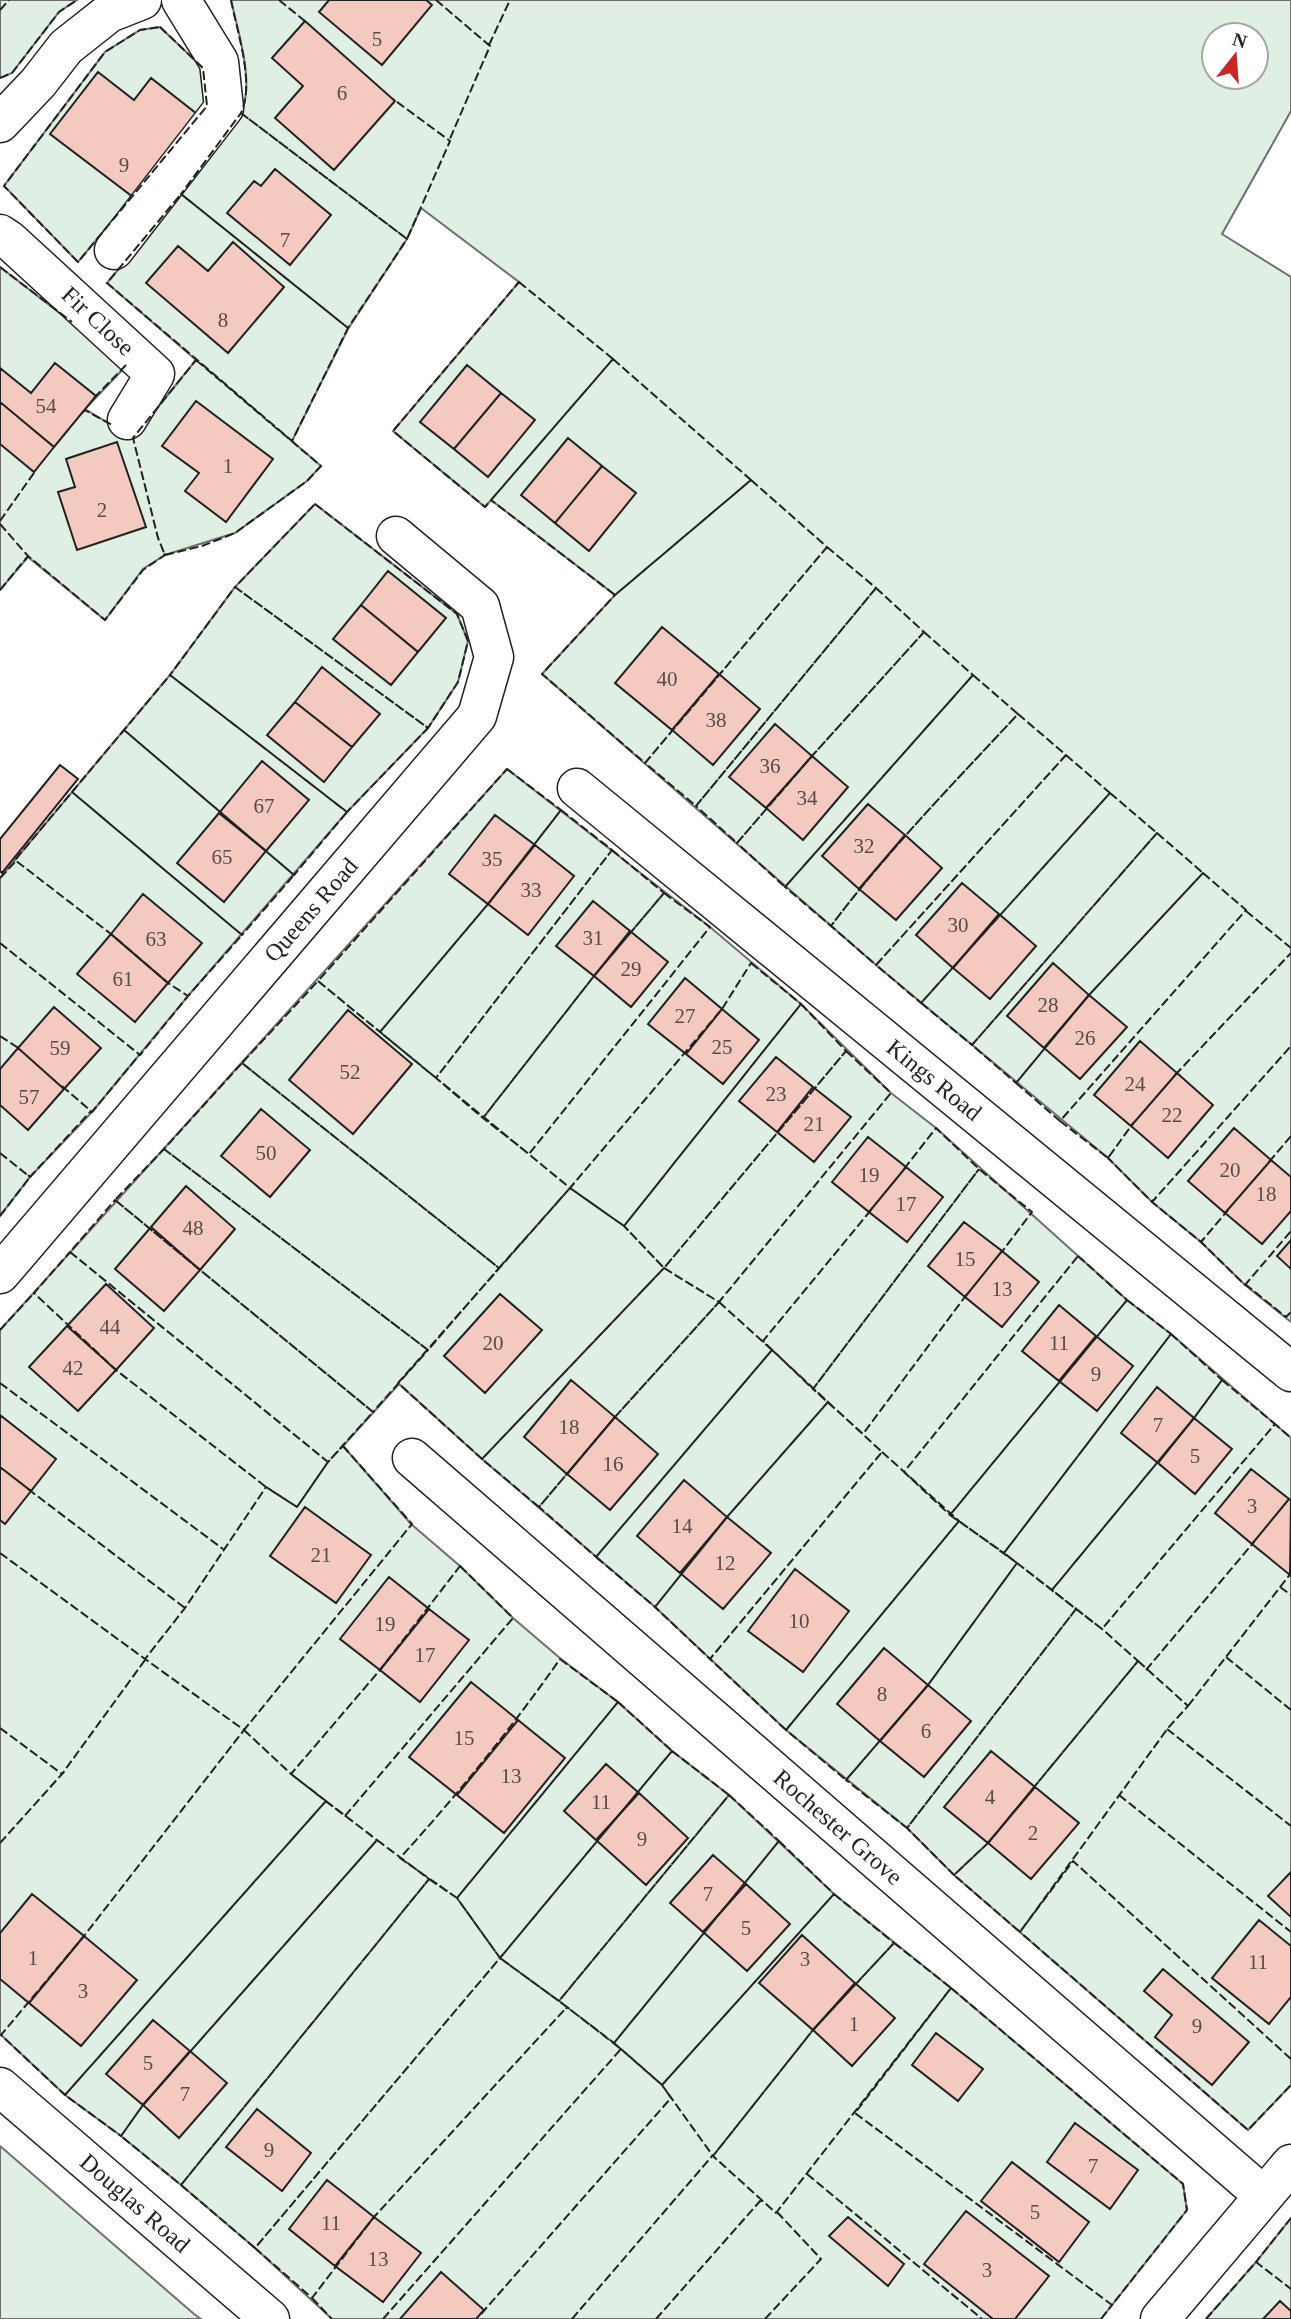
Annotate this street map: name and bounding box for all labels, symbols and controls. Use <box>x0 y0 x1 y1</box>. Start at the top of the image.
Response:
north arrow <box>1200 21 1270 91</box>
house number: 5 <box>372 27 382 51</box>
text: N <box>1230 28 1250 52</box>
house number: 6 <box>337 81 347 105</box>
house number: 9 <box>119 153 129 177</box>
house number: 7 <box>280 228 290 252</box>
street label: Fir Close <box>57 281 139 361</box>
house number: 8 <box>218 308 228 332</box>
house number: 54 <box>36 394 57 418</box>
house number: 1 <box>223 454 233 478</box>
house number: 2 <box>97 498 107 522</box>
house number: 40 <box>657 667 678 691</box>
house number: 38 <box>706 708 727 732</box>
house number: 36 <box>760 754 781 778</box>
house number: 34 <box>797 786 818 810</box>
house number: 67 <box>254 794 275 818</box>
house number: 32 <box>854 834 875 858</box>
house number: 65 <box>212 845 233 869</box>
house number: 35 <box>482 847 503 871</box>
street label: Queens Road <box>259 853 363 967</box>
house number: 33 <box>521 878 542 902</box>
house number: 30 <box>948 913 969 937</box>
house number: 31 <box>583 926 604 950</box>
house number: 63 <box>146 927 167 951</box>
house number: 29 <box>621 957 642 981</box>
house number: 61 <box>113 967 134 991</box>
house number: 28 <box>1038 993 1059 1017</box>
house number: 27 <box>675 1004 696 1028</box>
house number: 26 <box>1075 1026 1096 1050</box>
street label: Kings Road <box>882 1034 986 1126</box>
house number: 25 <box>712 1035 733 1059</box>
house number: 59 <box>50 1036 71 1060</box>
house number: 52 <box>340 1060 361 1084</box>
house number: 24 <box>1125 1072 1146 1096</box>
house number: 23 <box>766 1082 787 1106</box>
house number: 57 <box>19 1085 40 1109</box>
house number: 22 <box>1162 1103 1183 1127</box>
house number: 21 <box>804 1112 825 1136</box>
house number: 50 <box>256 1141 277 1165</box>
house number: 20 <box>1220 1158 1241 1182</box>
house number: 19 <box>859 1163 880 1187</box>
house number: 18 <box>1256 1182 1277 1206</box>
house number: 17 <box>896 1192 917 1216</box>
house number: 48 <box>183 1216 204 1240</box>
house number: 15 <box>955 1247 976 1271</box>
house number: 13 <box>992 1277 1013 1301</box>
house number: 44 <box>100 1315 121 1339</box>
house number: 20 <box>483 1331 504 1355</box>
house number: 11 <box>1049 1331 1069 1355</box>
house number: 42 <box>63 1356 84 1380</box>
house number: 9 <box>1091 1362 1101 1386</box>
house number: 7 <box>1153 1413 1163 1437</box>
house number: 18 <box>559 1415 580 1439</box>
house number: 5 <box>1190 1444 1200 1468</box>
house number: 16 <box>603 1452 624 1476</box>
house number: 3 <box>1247 1494 1257 1518</box>
house number: 14 <box>672 1514 693 1538</box>
house number: 21 <box>311 1543 332 1567</box>
house number: 12 <box>715 1551 736 1575</box>
house number: 10 <box>789 1609 810 1633</box>
house number: 19 <box>375 1612 396 1636</box>
house number: 17 <box>415 1643 436 1667</box>
house number: 8 <box>877 1682 887 1706</box>
house number: 6 <box>921 1719 931 1743</box>
house number: 15 <box>454 1726 475 1750</box>
house number: 13 <box>501 1764 522 1788</box>
street label: Rochester Grove <box>768 1764 908 1890</box>
house number: 4 <box>985 1785 996 1809</box>
house number: 11 <box>591 1790 611 1814</box>
house number: 2 <box>1028 1821 1038 1845</box>
house number: 9 <box>637 1827 647 1851</box>
house number: 7 <box>703 1882 713 1906</box>
house number: 5 <box>741 1916 751 1940</box>
house number: 1 <box>28 1946 38 1970</box>
house number: 3 <box>800 1947 810 1971</box>
house number: 11 <box>1248 1950 1268 1974</box>
house number: 3 <box>78 1979 88 2003</box>
house number: 1 <box>849 2012 859 2036</box>
house number: 9 <box>1192 2014 1202 2038</box>
house number: 5 <box>143 2051 153 2075</box>
house number: 7 <box>180 2082 190 2106</box>
house number: 9 <box>264 2138 274 2162</box>
street label: Douglas Road <box>75 2148 195 2258</box>
house number: 7 <box>1088 2154 1098 2178</box>
house number: 5 <box>1030 2200 1040 2224</box>
house number: 11 <box>321 2211 341 2235</box>
house number: 13 <box>368 2247 389 2271</box>
house number: 3 <box>982 2258 992 2282</box>

